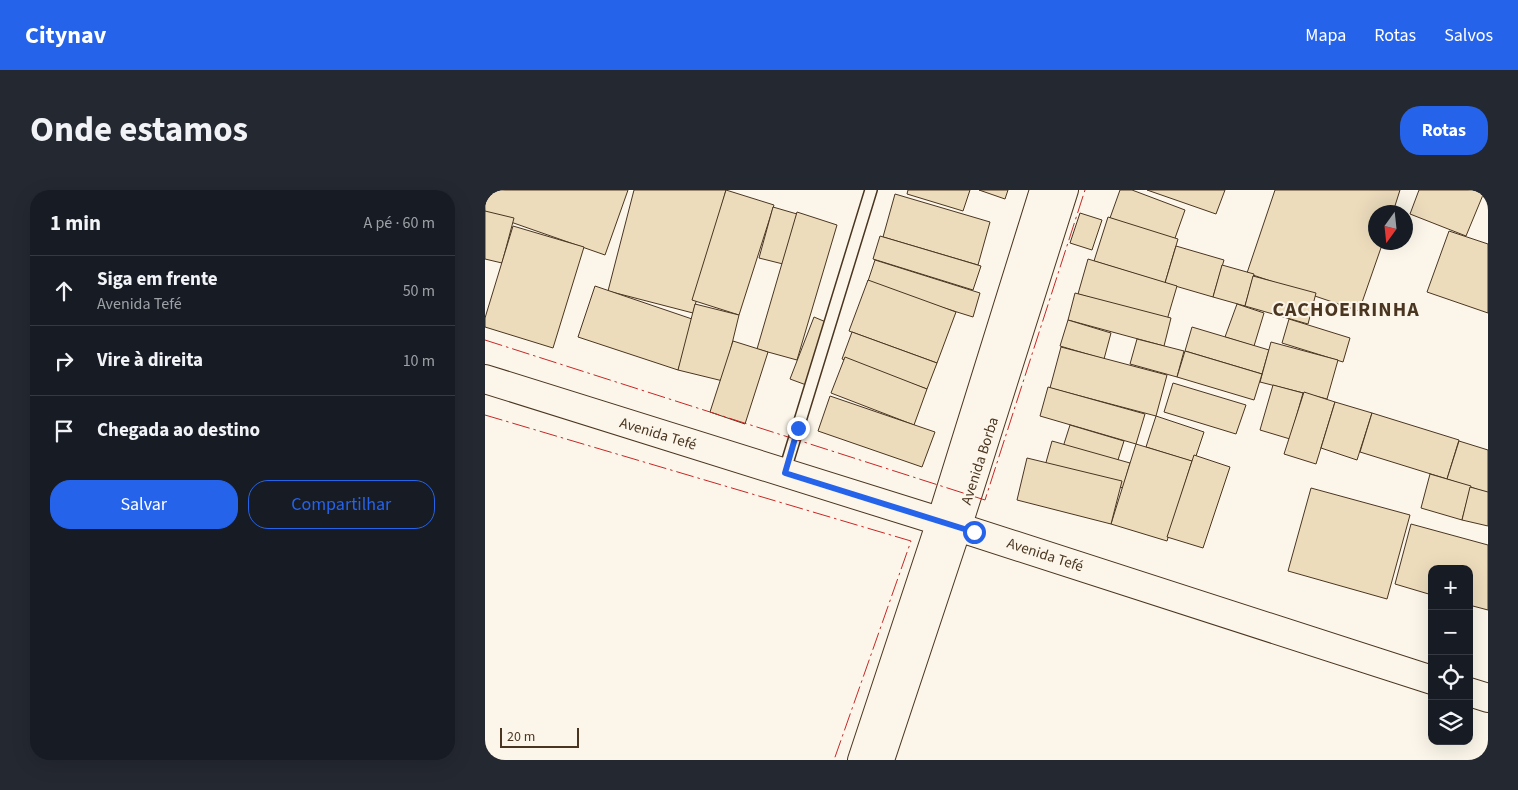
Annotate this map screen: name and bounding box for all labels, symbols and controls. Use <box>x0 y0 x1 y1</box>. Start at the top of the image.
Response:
text: Citynav <box>25 18 106 53</box>
text: Mapa <box>1305 23 1346 48</box>
text: Rotas <box>1374 23 1416 48</box>
text: Salvos <box>1444 23 1493 48</box>
text: Onde estamos <box>30 105 248 155</box>
button: Rotas <box>1400 106 1488 155</box>
north arrow <box>1368 205 1413 250</box>
text: 1 min <box>50 208 101 238</box>
text: A pé · 60 m <box>364 212 435 234</box>
text: Siga em frente <box>97 266 218 293</box>
icon: ahead <box>50 277 78 305</box>
text: 50 m <box>403 280 435 302</box>
text: Avenida Tefé <box>97 293 182 315</box>
district label: CACHOEIRINHA <box>1272 296 1420 324</box>
icon: right <box>50 347 78 375</box>
text: Vire à direita <box>97 347 203 374</box>
text: 10 m <box>403 350 435 372</box>
street label: Avenida Tefé <box>617 412 699 456</box>
street label: Avenida Borba <box>956 414 1004 508</box>
icon: arrive <box>50 417 78 445</box>
text: Chegada ao destino <box>97 417 260 444</box>
route end <box>787 417 810 440</box>
button: Salvar <box>50 480 238 529</box>
button: Compartilhar <box>248 480 435 529</box>
route start <box>963 521 986 544</box>
street label: Avenida Tefé <box>1004 533 1086 577</box>
map controls <box>1428 565 1473 745</box>
button: + <box>1428 565 1473 610</box>
button: − <box>1428 610 1473 655</box>
button: locate <box>1428 655 1473 700</box>
button: layers <box>1428 700 1473 745</box>
scale bar <box>500 725 579 748</box>
text: 20 m <box>507 727 535 747</box>

